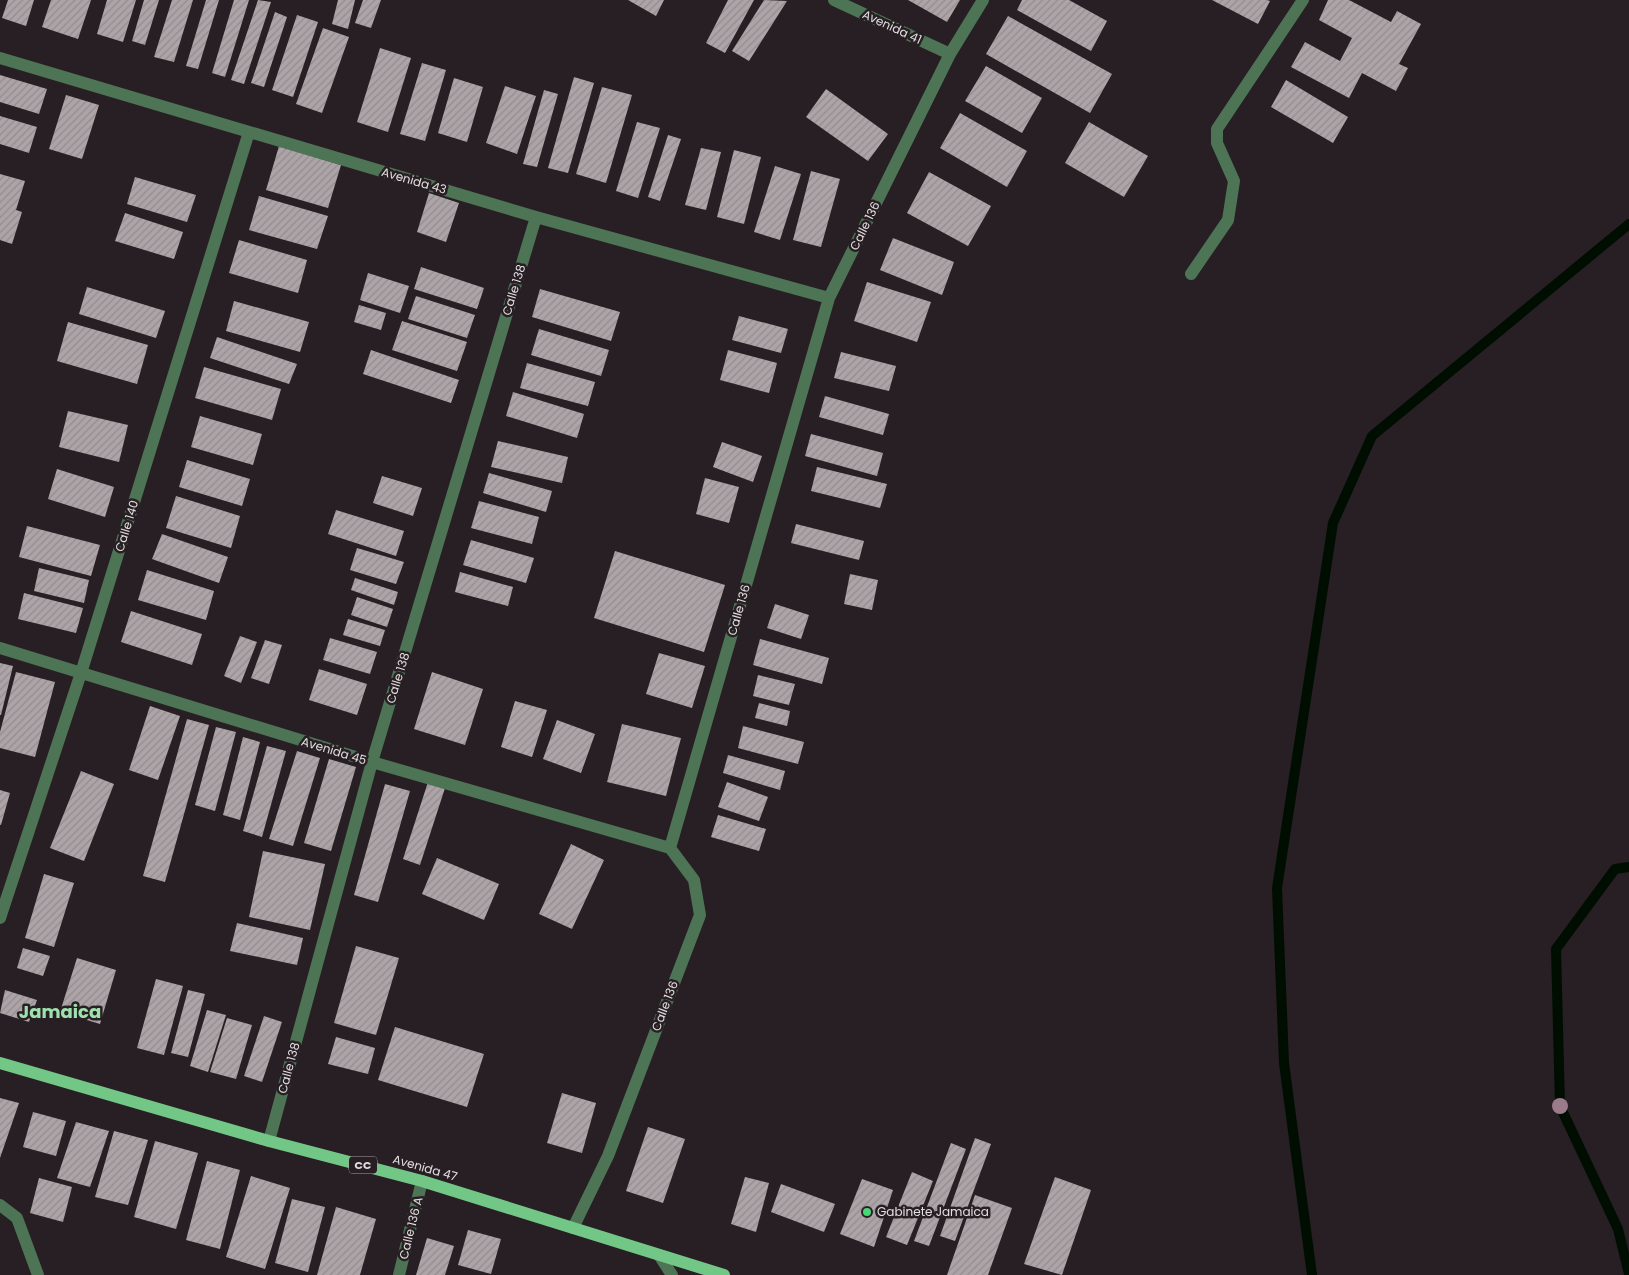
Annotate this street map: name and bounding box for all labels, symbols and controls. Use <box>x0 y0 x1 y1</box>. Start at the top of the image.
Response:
street label: Avenida 41 <box>860 5 925 48</box>
street label: Avenida 43 <box>380 163 449 198</box>
street label: Calle 136 <box>845 198 884 253</box>
street label: Calle 138 <box>498 262 529 317</box>
street label: Calle 140 <box>111 498 142 554</box>
street label: Calle 136 <box>723 582 754 637</box>
street label: Calle 138 <box>382 650 413 705</box>
street label: Avenida 45 <box>299 733 369 769</box>
street label: Calle 136 <box>647 978 682 1033</box>
district label: Jamaica <box>19 999 101 1024</box>
street label: Calle 138 <box>274 1040 304 1095</box>
street label: Avenida 47 <box>391 1150 460 1185</box>
road number: CC <box>349 1156 377 1174</box>
street label: Calle 136 A <box>395 1195 426 1261</box>
place label: Gabinete Jamaica <box>877 1203 989 1220</box>
marker: Gabinete Jamaica <box>861 1206 873 1218</box>

